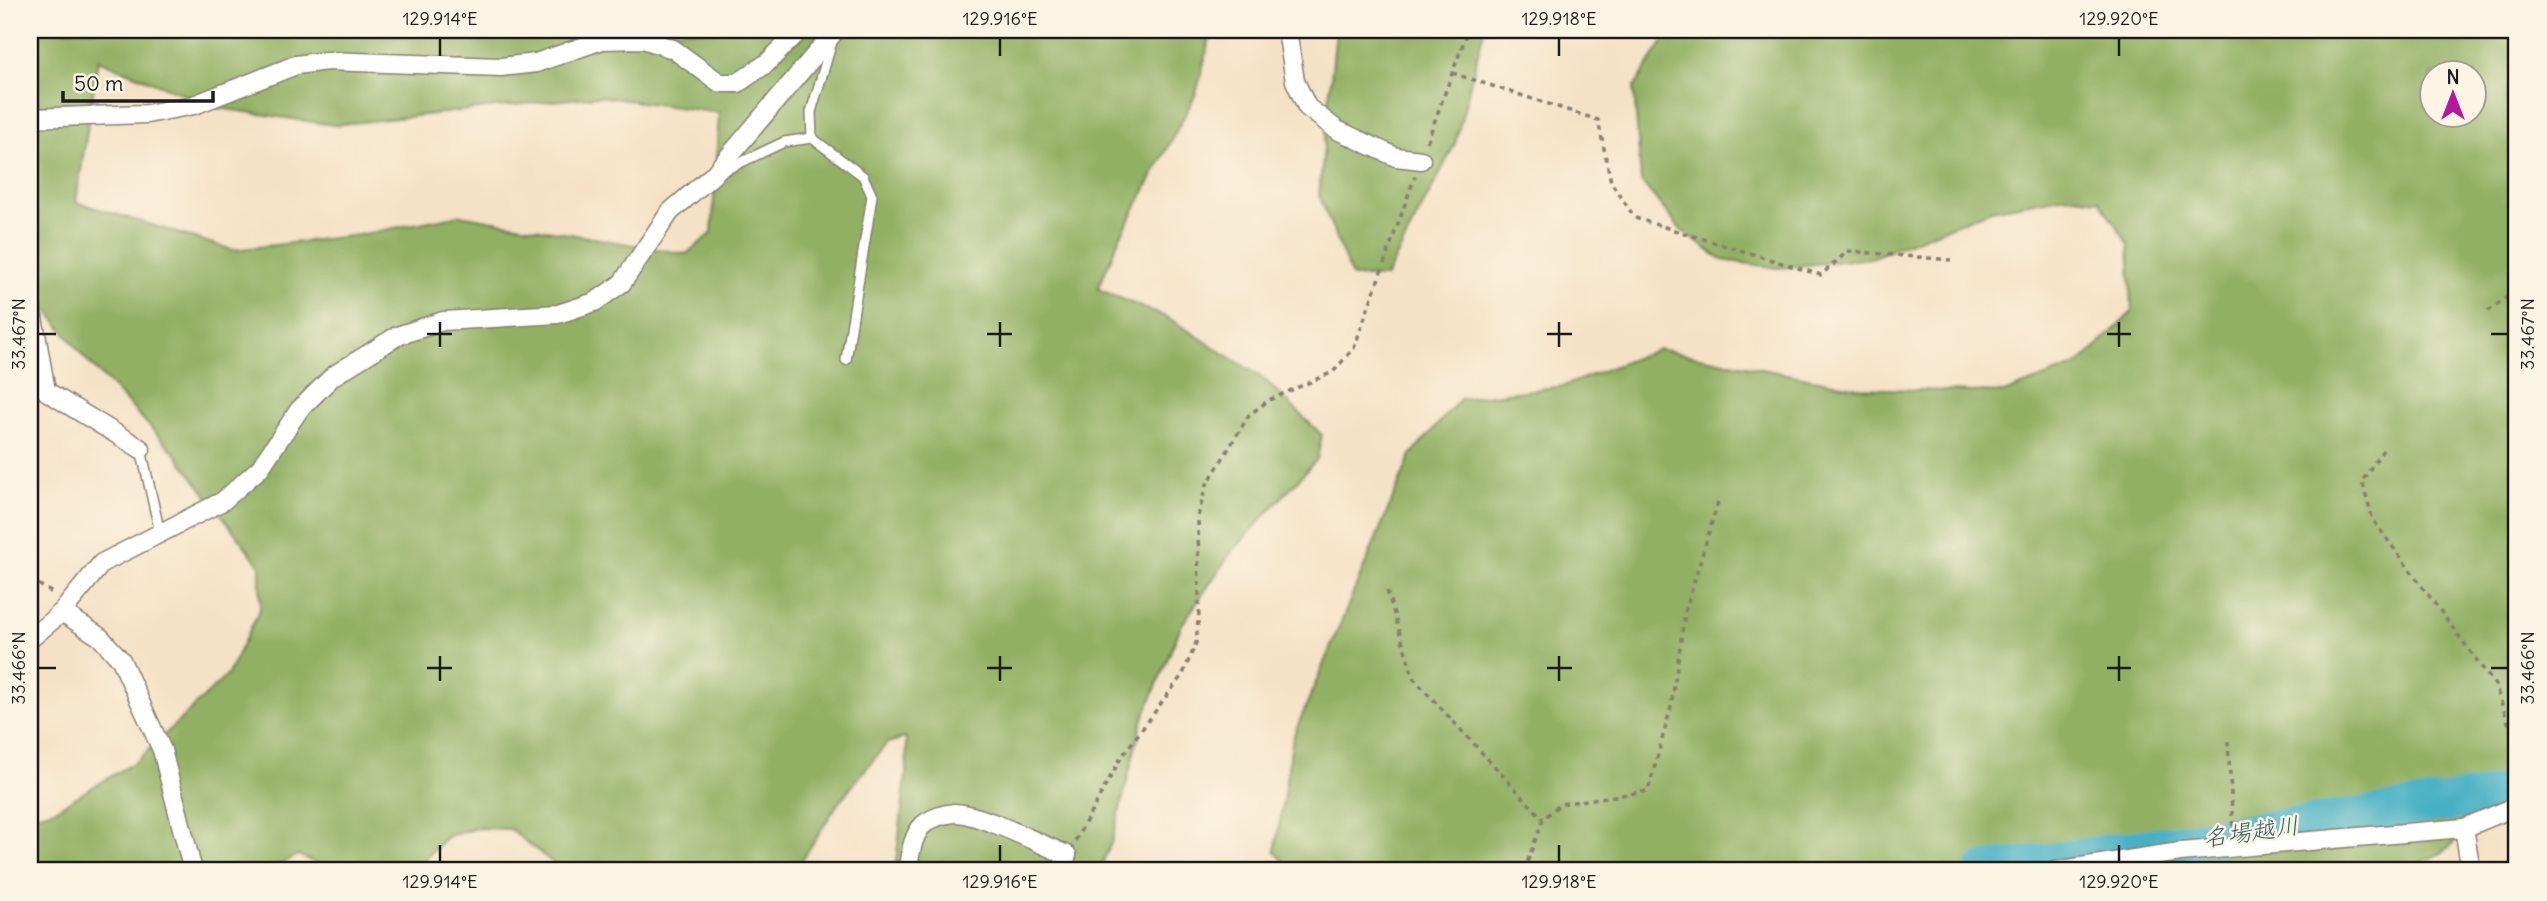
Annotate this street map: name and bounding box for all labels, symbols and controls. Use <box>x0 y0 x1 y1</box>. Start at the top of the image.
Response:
text: 129.914°E <box>402 7 478 30</box>
text: 129.916°E <box>962 7 1038 30</box>
text: 129.918°E <box>1521 7 1597 30</box>
text: 129.920°E <box>2079 7 2159 30</box>
scale bar <box>63 60 214 104</box>
north arrow <box>2418 60 2488 130</box>
text: N <box>2446 65 2460 89</box>
text: 50 m <box>74 70 123 97</box>
text: 33.467°N <box>7 298 30 370</box>
text: 33.467°N <box>2516 298 2539 370</box>
text: 33.466°N <box>7 631 30 705</box>
text: 33.466°N <box>2516 631 2539 705</box>
water label: 名場越川 <box>2201 809 2300 853</box>
text: 129.914°E <box>402 870 478 893</box>
text: 129.916°E <box>962 870 1038 893</box>
text: 129.918°E <box>1521 870 1597 893</box>
text: 129.920°E <box>2079 870 2159 893</box>

